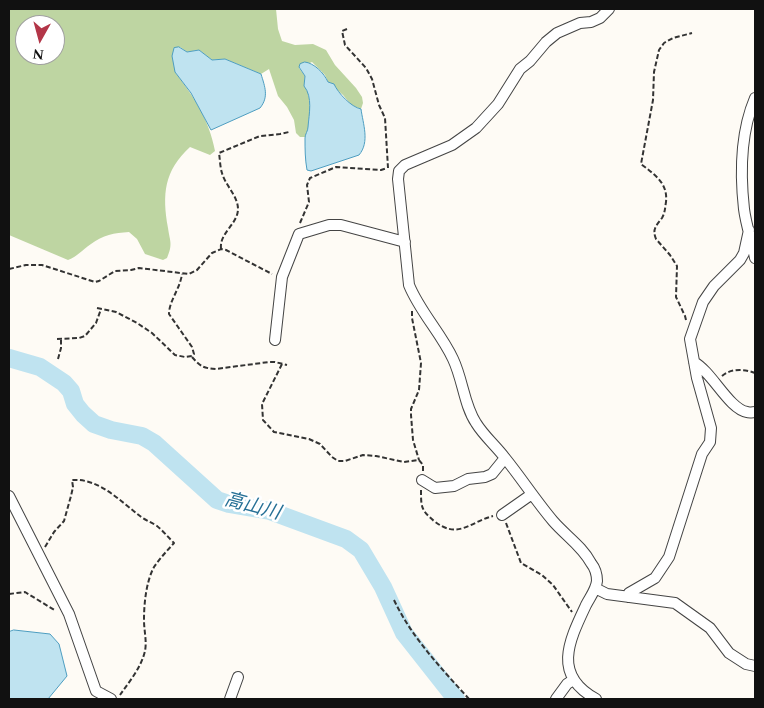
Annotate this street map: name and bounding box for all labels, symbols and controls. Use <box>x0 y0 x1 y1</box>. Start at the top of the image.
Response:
north arrow <box>15 15 65 65</box>
text: N <box>31 43 45 66</box>
water label: 高山川 <box>222 490 282 526</box>

